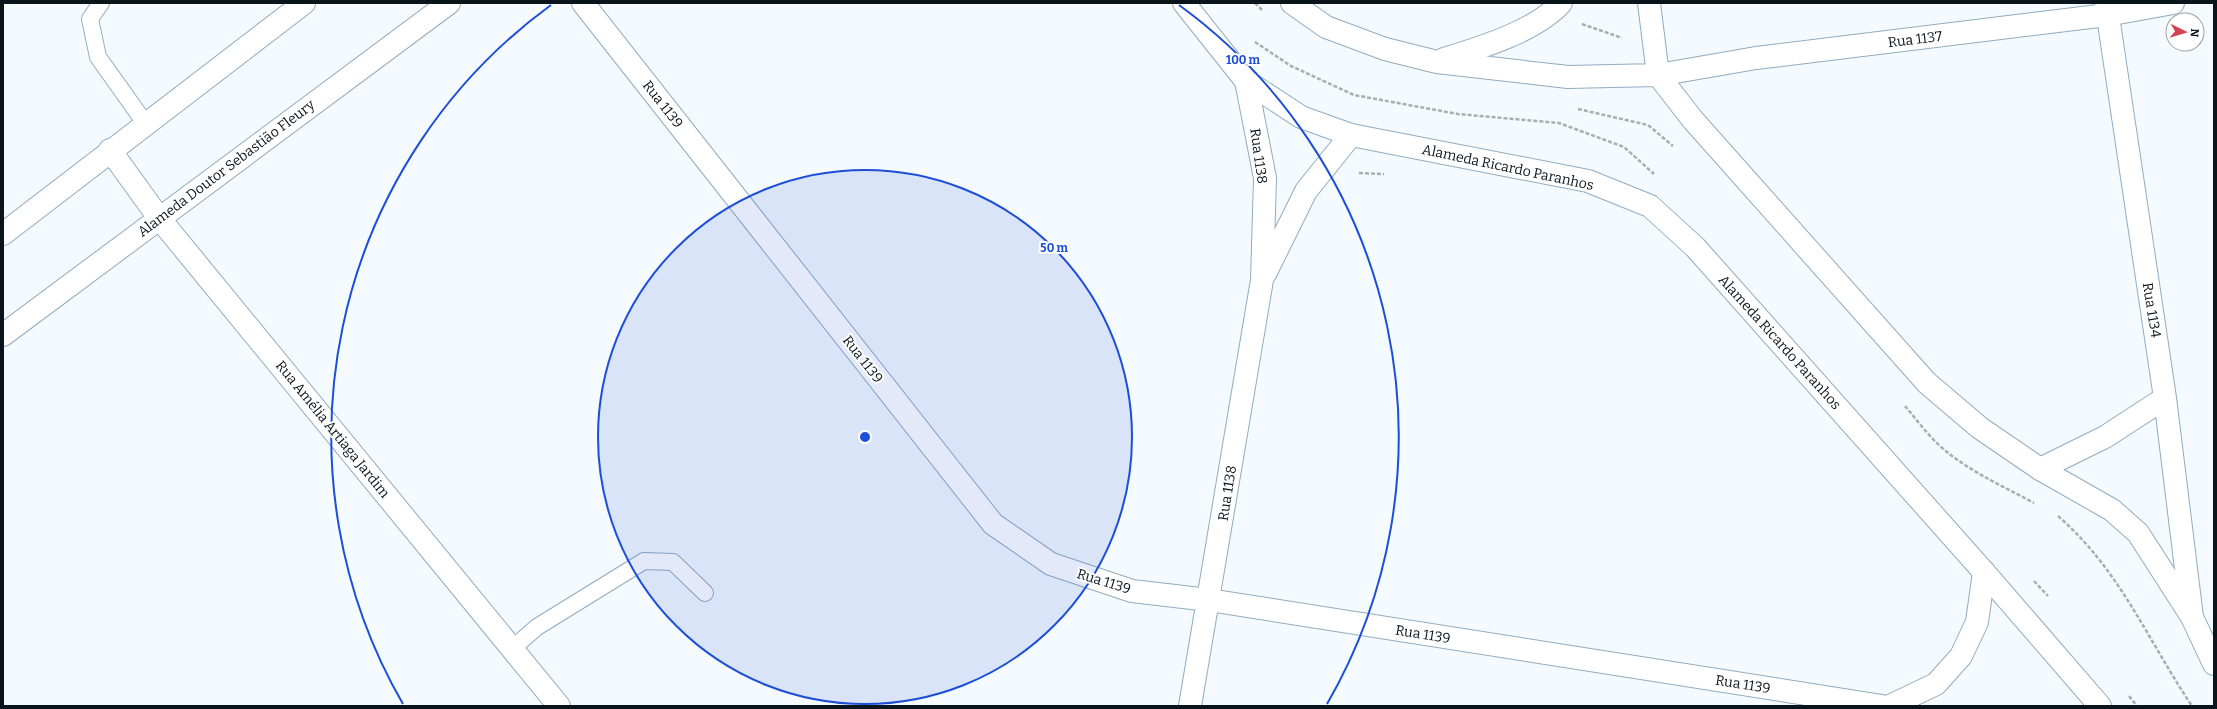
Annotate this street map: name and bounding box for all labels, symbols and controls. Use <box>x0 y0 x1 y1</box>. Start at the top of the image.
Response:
north arrow <box>2165 12 2205 52</box>
street label: Rua 1137 <box>1887 28 1943 51</box>
text: N <box>2188 28 2201 38</box>
text: 100 m <box>1226 53 1261 67</box>
street label: Rua 1139 <box>639 77 686 131</box>
street label: Alameda Doutor Sebastião Fleury <box>134 96 319 241</box>
street label: Rua 1138 <box>1246 127 1271 185</box>
street label: Alameda Ricardo Paranhos <box>1421 141 1595 194</box>
text: 50 m <box>1040 241 1068 255</box>
street label: Alameda Ricardo Paranhos <box>1715 272 1844 413</box>
street label: Rua 1134 <box>2139 281 2164 339</box>
street label: Rua 1139 <box>839 332 886 386</box>
street label: Rua Amélia Artiaga Jardim <box>272 357 394 502</box>
centre of rings <box>858 430 872 444</box>
street label: Rua 1138 <box>1215 464 1240 522</box>
street label: Rua 1139 <box>1075 565 1133 598</box>
street label: Rua 1139 <box>1394 622 1452 647</box>
street label: Rua 1139 <box>1714 672 1772 697</box>

